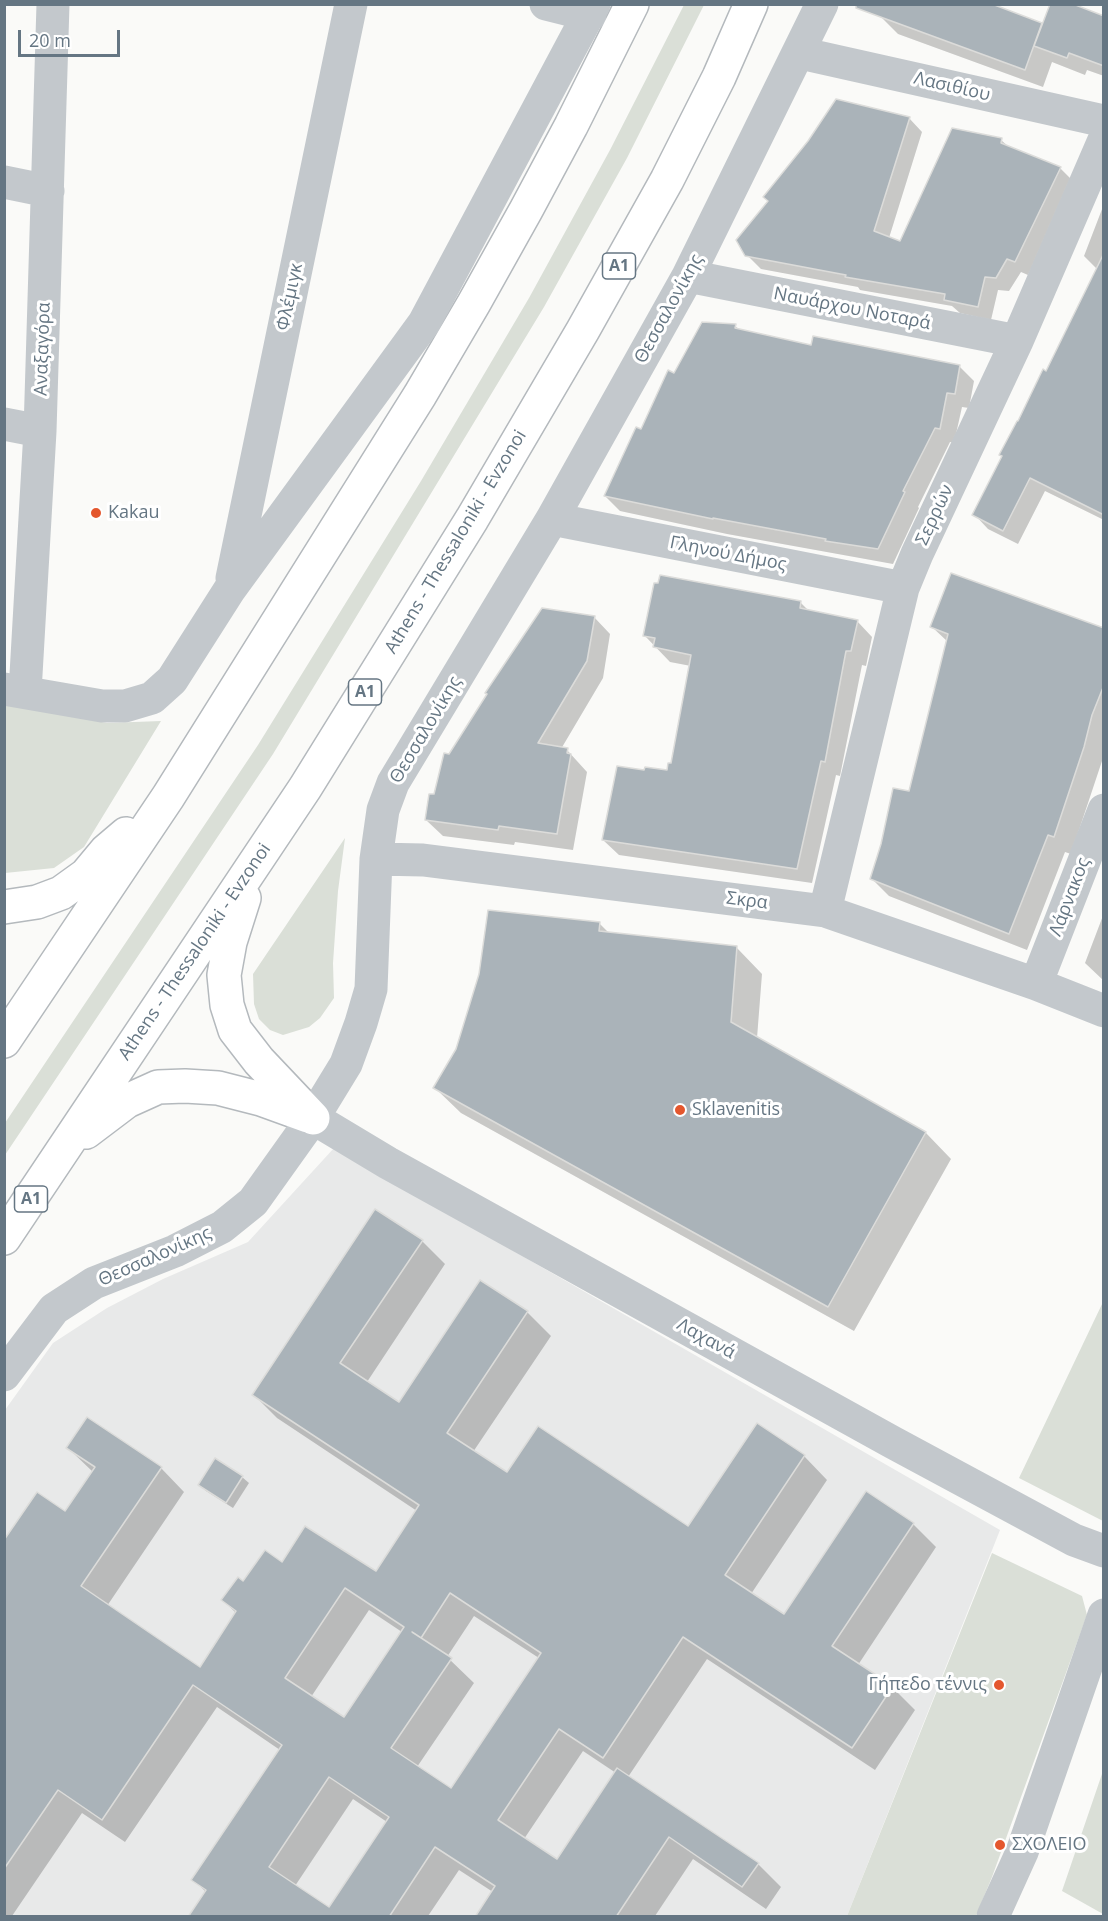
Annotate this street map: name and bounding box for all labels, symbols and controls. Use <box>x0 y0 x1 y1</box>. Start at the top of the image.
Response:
scale bar <box>21 18 123 56</box>
text: 20 m <box>29 28 71 52</box>
street label: Λασιθίου <box>912 68 992 106</box>
street label: Θεσσαλονίκης <box>630 251 708 367</box>
road number: Α1 <box>602 253 636 279</box>
street label: Φλέμιγκ <box>272 261 308 333</box>
street label: Ναυάρχου Νοταρά <box>772 283 932 335</box>
street label: Αναξαγόρα <box>31 302 55 396</box>
street label: Athens - Thessaloniki - Evzonoi <box>381 426 531 658</box>
street label: Σερρών <box>912 481 958 549</box>
place label: Kakau <box>108 502 160 524</box>
marker: Kakau <box>89 506 103 520</box>
street label: Γληνού Δήμος <box>668 532 788 576</box>
street label: Θεσσαλονίκης <box>386 673 466 787</box>
road number: Α1 <box>348 679 382 705</box>
street label: Athens - Thessaloniki - Evzonoi <box>114 840 276 1064</box>
street label: Λάρνακος <box>1045 855 1095 939</box>
street label: Σκρα <box>725 888 769 914</box>
place label: Sklavenitis <box>692 1099 780 1121</box>
marker: Sklavenitis <box>673 1103 687 1117</box>
road number: Α1 <box>15 1186 48 1212</box>
street label: Θεσσαλονίκης <box>95 1223 215 1291</box>
street label: Λαχανά <box>673 1314 739 1364</box>
place label: Γήπεδο τέννις <box>869 1674 987 1696</box>
marker: Γήπεδο τέννις <box>992 1678 1006 1692</box>
place label: ΣΧΟΛΕΙΟ <box>1012 1834 1086 1856</box>
marker: ΣΧΟΛΕΙΟ <box>993 1838 1007 1852</box>

